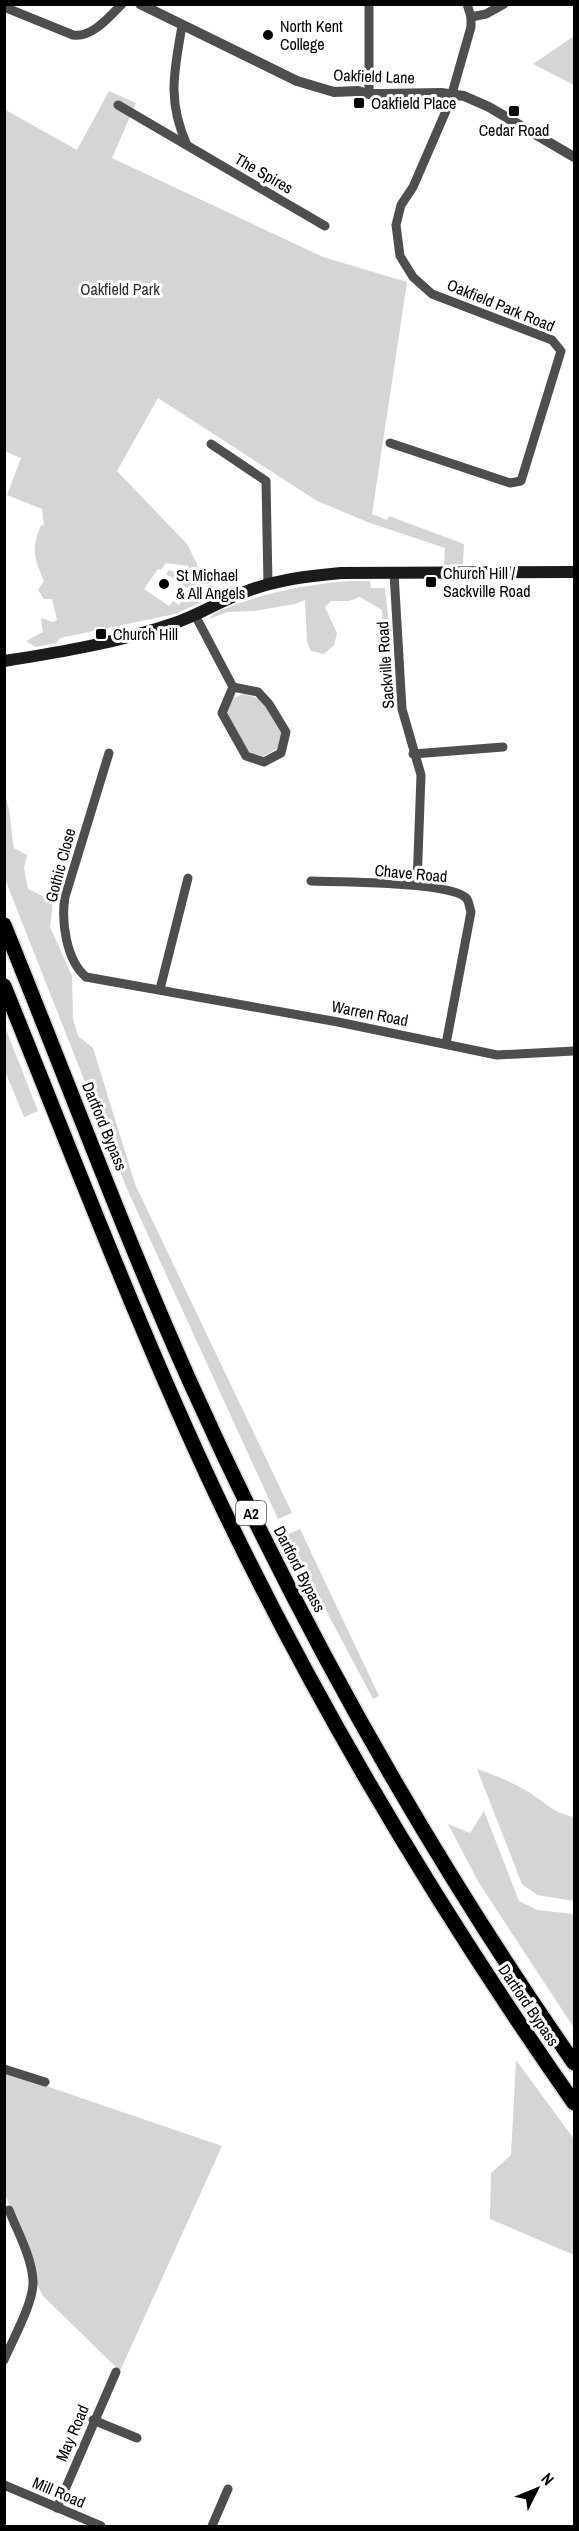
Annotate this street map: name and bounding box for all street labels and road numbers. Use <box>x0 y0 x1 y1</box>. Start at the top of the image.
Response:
street label: Oakfield Lane <box>333 64 415 88</box>
street label: The Spires <box>231 147 297 199</box>
street label: Oakfield Park Road <box>444 273 558 337</box>
street label: Sackville Road <box>371 621 399 709</box>
street label: Gothic Close <box>40 826 80 904</box>
street label: Chave Road <box>374 859 448 887</box>
street label: Warren Road <box>330 995 410 1031</box>
street label: Dartford Bypass <box>77 1078 133 1174</box>
road number: A2 <box>236 1501 266 1525</box>
street label: Dartford Bypass <box>269 1522 331 1616</box>
street label: Dartford Bypass <box>494 1960 564 2050</box>
street label: May Road <box>50 2401 94 2465</box>
street label: Mill Road <box>29 2471 89 2513</box>

